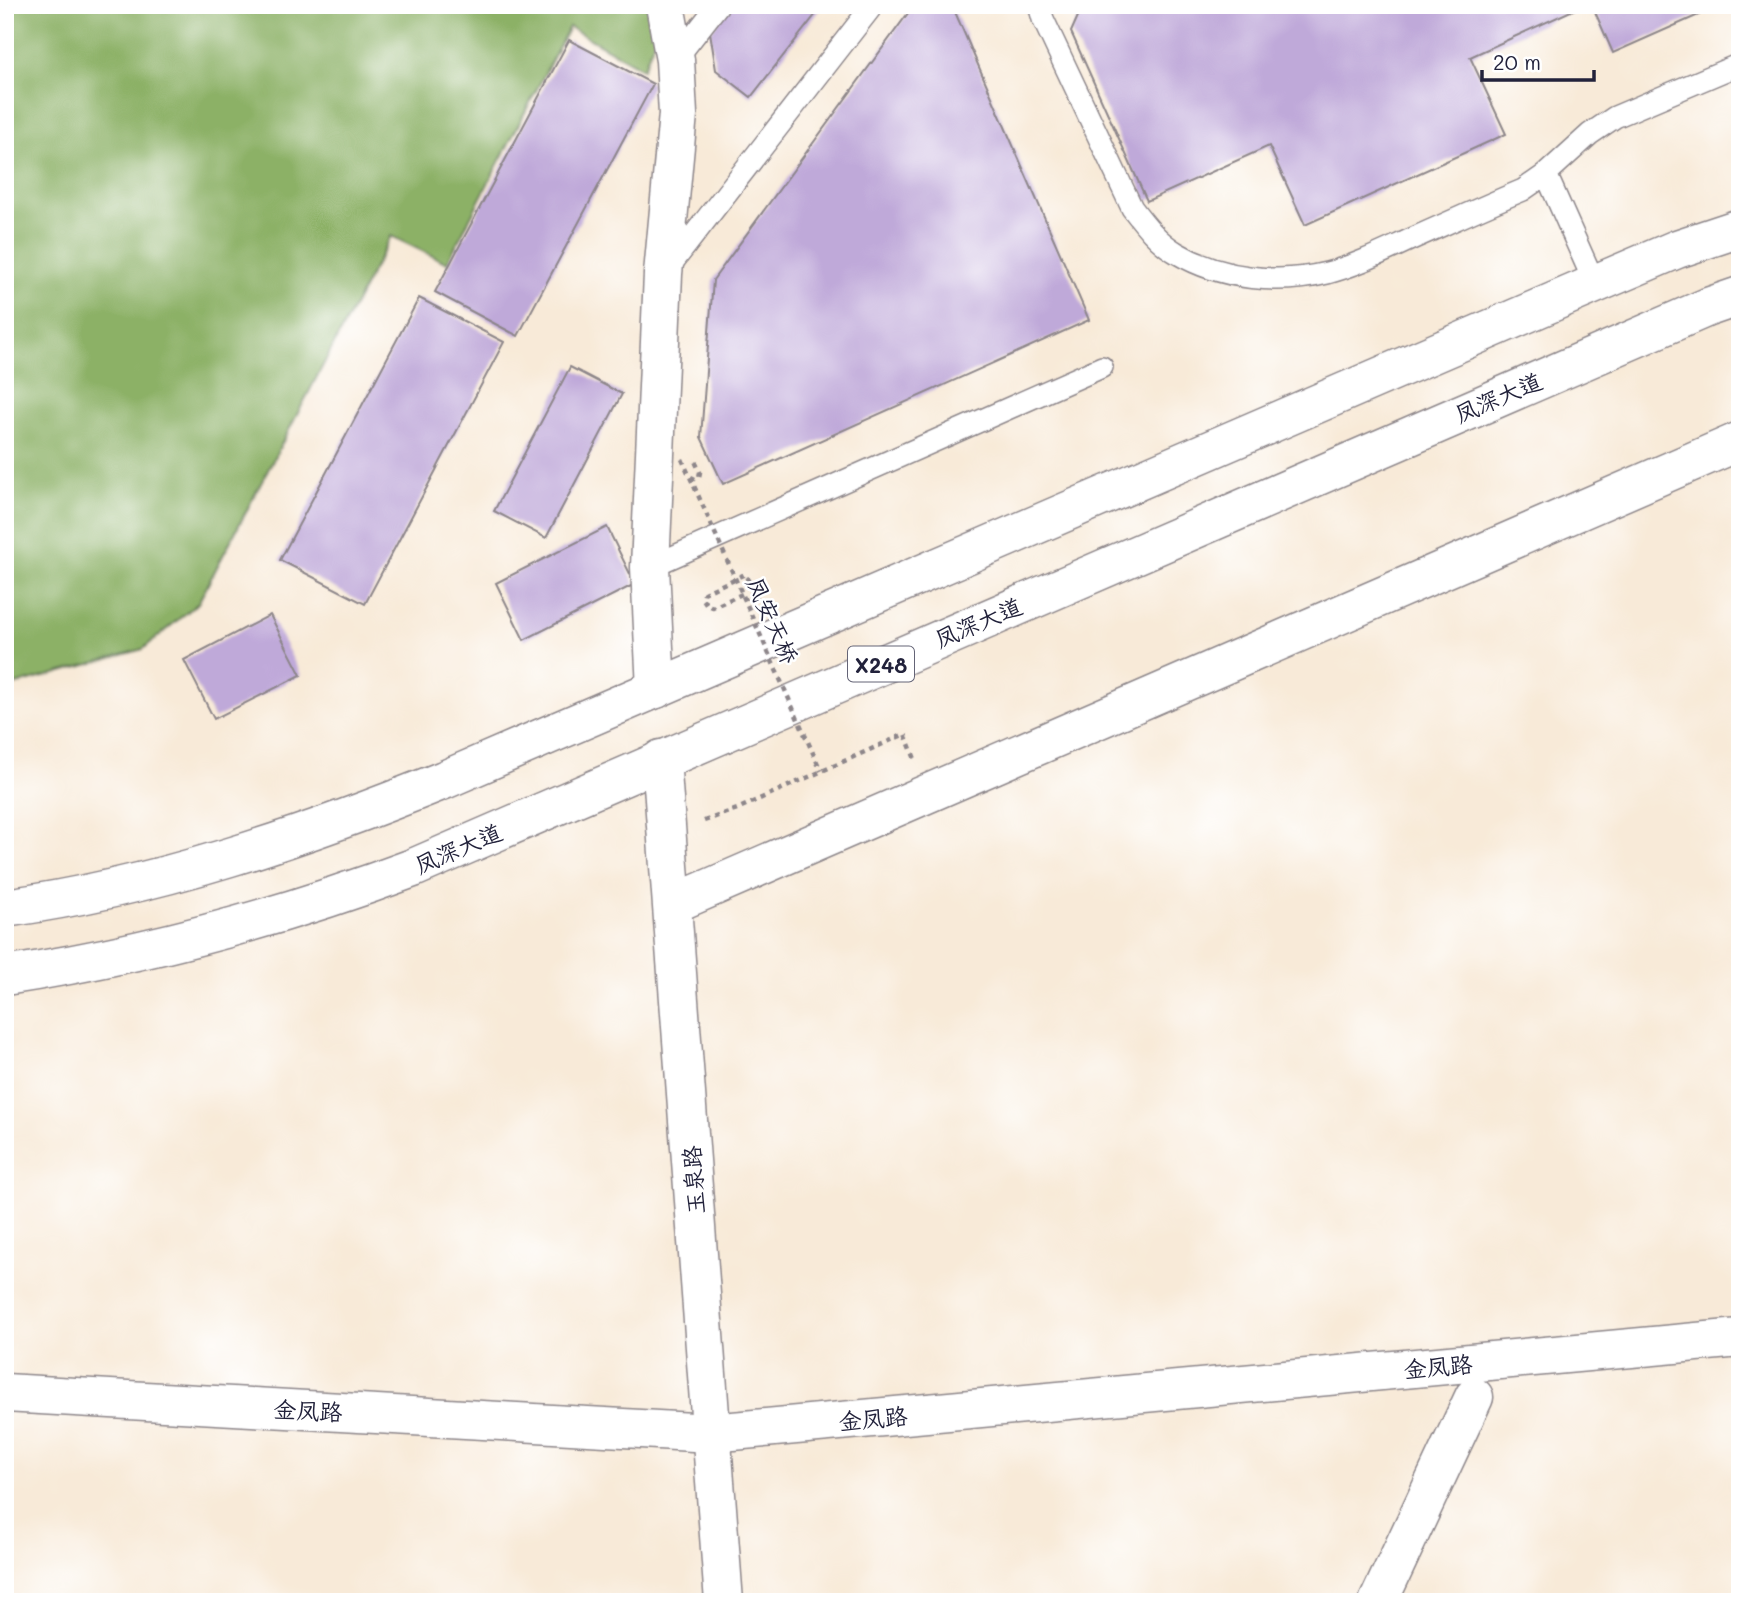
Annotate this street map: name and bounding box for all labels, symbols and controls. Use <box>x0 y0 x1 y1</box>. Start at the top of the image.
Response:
scale bar <box>1482 38 1594 82</box>
text: 20 m <box>1493 48 1541 75</box>
street label: 凤深大道 <box>1450 365 1546 429</box>
street label: 凤安天桥 <box>741 572 805 668</box>
street label: 凤深大道 <box>930 590 1026 654</box>
road number: X248 <box>848 646 914 682</box>
street label: 凤深大道 <box>410 816 506 880</box>
street label: 玉泉路 <box>676 1145 710 1215</box>
street label: 金凤路 <box>1402 1348 1474 1384</box>
street label: 金凤路 <box>273 1393 343 1427</box>
street label: 金凤路 <box>837 1400 909 1436</box>

